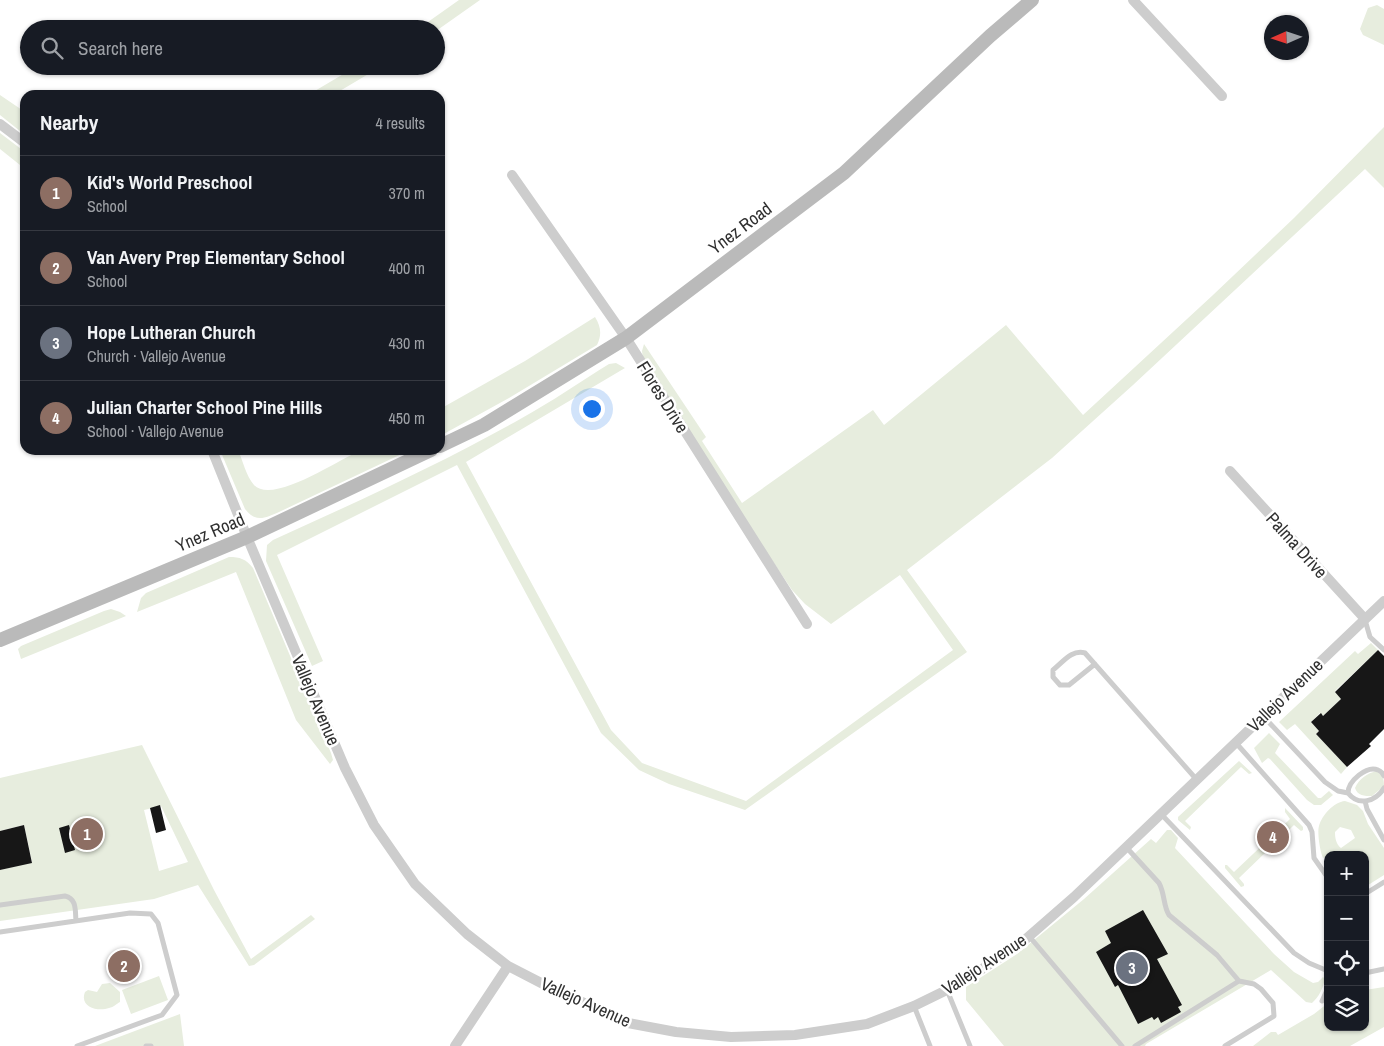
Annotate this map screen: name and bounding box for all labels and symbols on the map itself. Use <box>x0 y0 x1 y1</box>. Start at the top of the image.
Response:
north arrow <box>1264 15 1309 60</box>
street label: Ynez Road <box>703 196 777 260</box>
street label: Flores Drive <box>631 356 695 438</box>
your location <box>579 396 605 422</box>
street label: Ynez Road <box>172 506 248 558</box>
street label: Palma Drive <box>1261 506 1333 584</box>
street label: Vallejo Avenue <box>286 651 346 749</box>
street label: Vallejo Avenue <box>1242 653 1328 737</box>
pin: 1 <box>71 815 103 853</box>
pin: 4 <box>1257 818 1289 856</box>
street label: Vallejo Avenue <box>937 927 1031 1001</box>
pin: 2 <box>108 947 140 985</box>
pin: 3 <box>1116 949 1148 987</box>
street label: Vallejo Avenue <box>537 971 635 1033</box>

